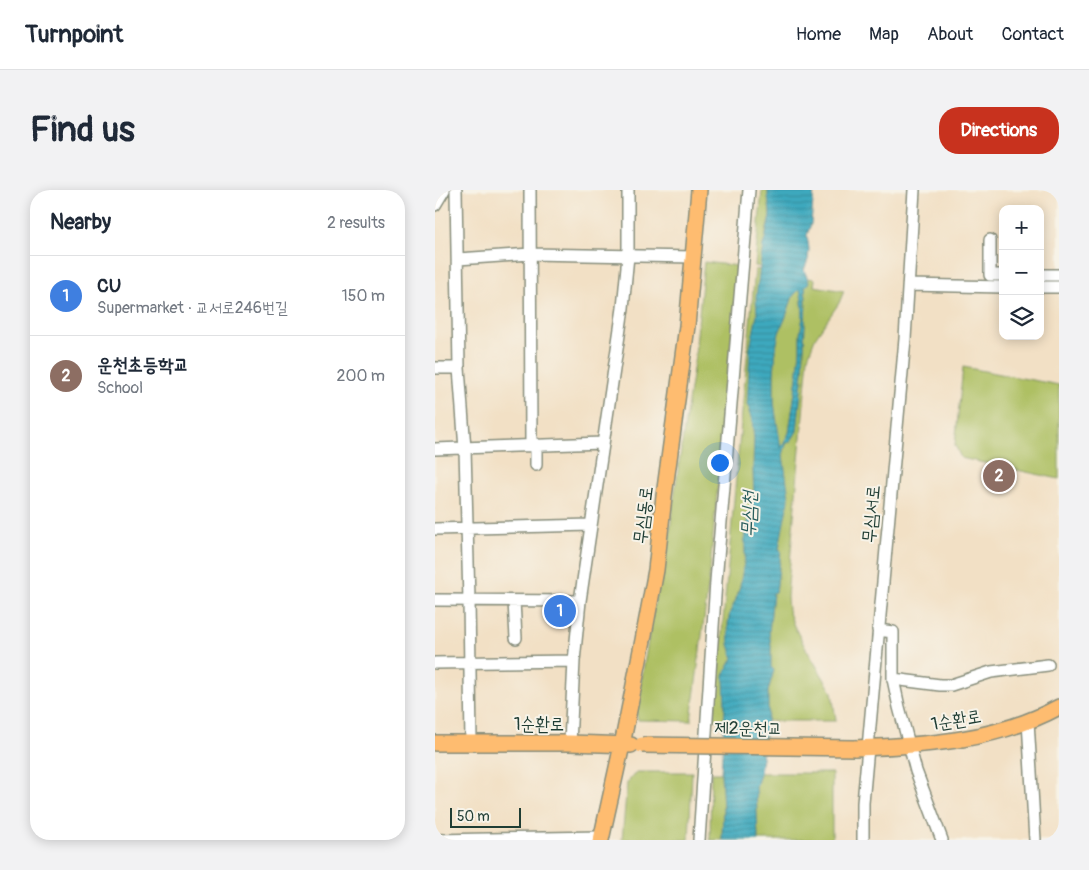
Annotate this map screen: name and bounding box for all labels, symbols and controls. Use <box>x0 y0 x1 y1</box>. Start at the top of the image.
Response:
text: Turnpoint <box>25 20 123 49</box>
text: Home <box>796 23 841 46</box>
text: Map <box>869 23 899 46</box>
text: About <box>927 23 973 46</box>
text: Contact <box>1001 23 1064 46</box>
button: Directions <box>939 107 1059 154</box>
text: Find us <box>30 108 135 152</box>
map controls <box>999 205 1044 340</box>
button: + <box>999 205 1044 250</box>
text: Nearby <box>50 209 111 236</box>
text: 2 results <box>327 213 385 233</box>
button: − <box>999 250 1044 295</box>
text: CU <box>97 274 121 298</box>
text: 1 <box>63 286 69 306</box>
text: 150 m <box>341 286 385 306</box>
button: layers <box>999 295 1044 340</box>
text: Supermarket · 교서로246번길 <box>97 298 288 318</box>
text: 운천초등학교 <box>97 353 189 377</box>
text: 2 <box>62 366 70 386</box>
text: 200 m <box>337 366 385 386</box>
text: School <box>97 378 143 398</box>
your location <box>707 450 733 476</box>
pin: 2 <box>983 457 1015 495</box>
street label: 무심서로 <box>858 484 885 544</box>
street label: 무심동로 <box>629 485 658 545</box>
water label: 무심천 <box>736 489 762 537</box>
pin: 1 <box>544 592 576 630</box>
street label: 1순환로 <box>929 705 983 736</box>
street label: 1순환로 <box>514 713 564 736</box>
street label: 제2운천교 <box>714 716 782 741</box>
scale bar <box>450 805 521 828</box>
text: 50 m <box>457 808 490 825</box>

